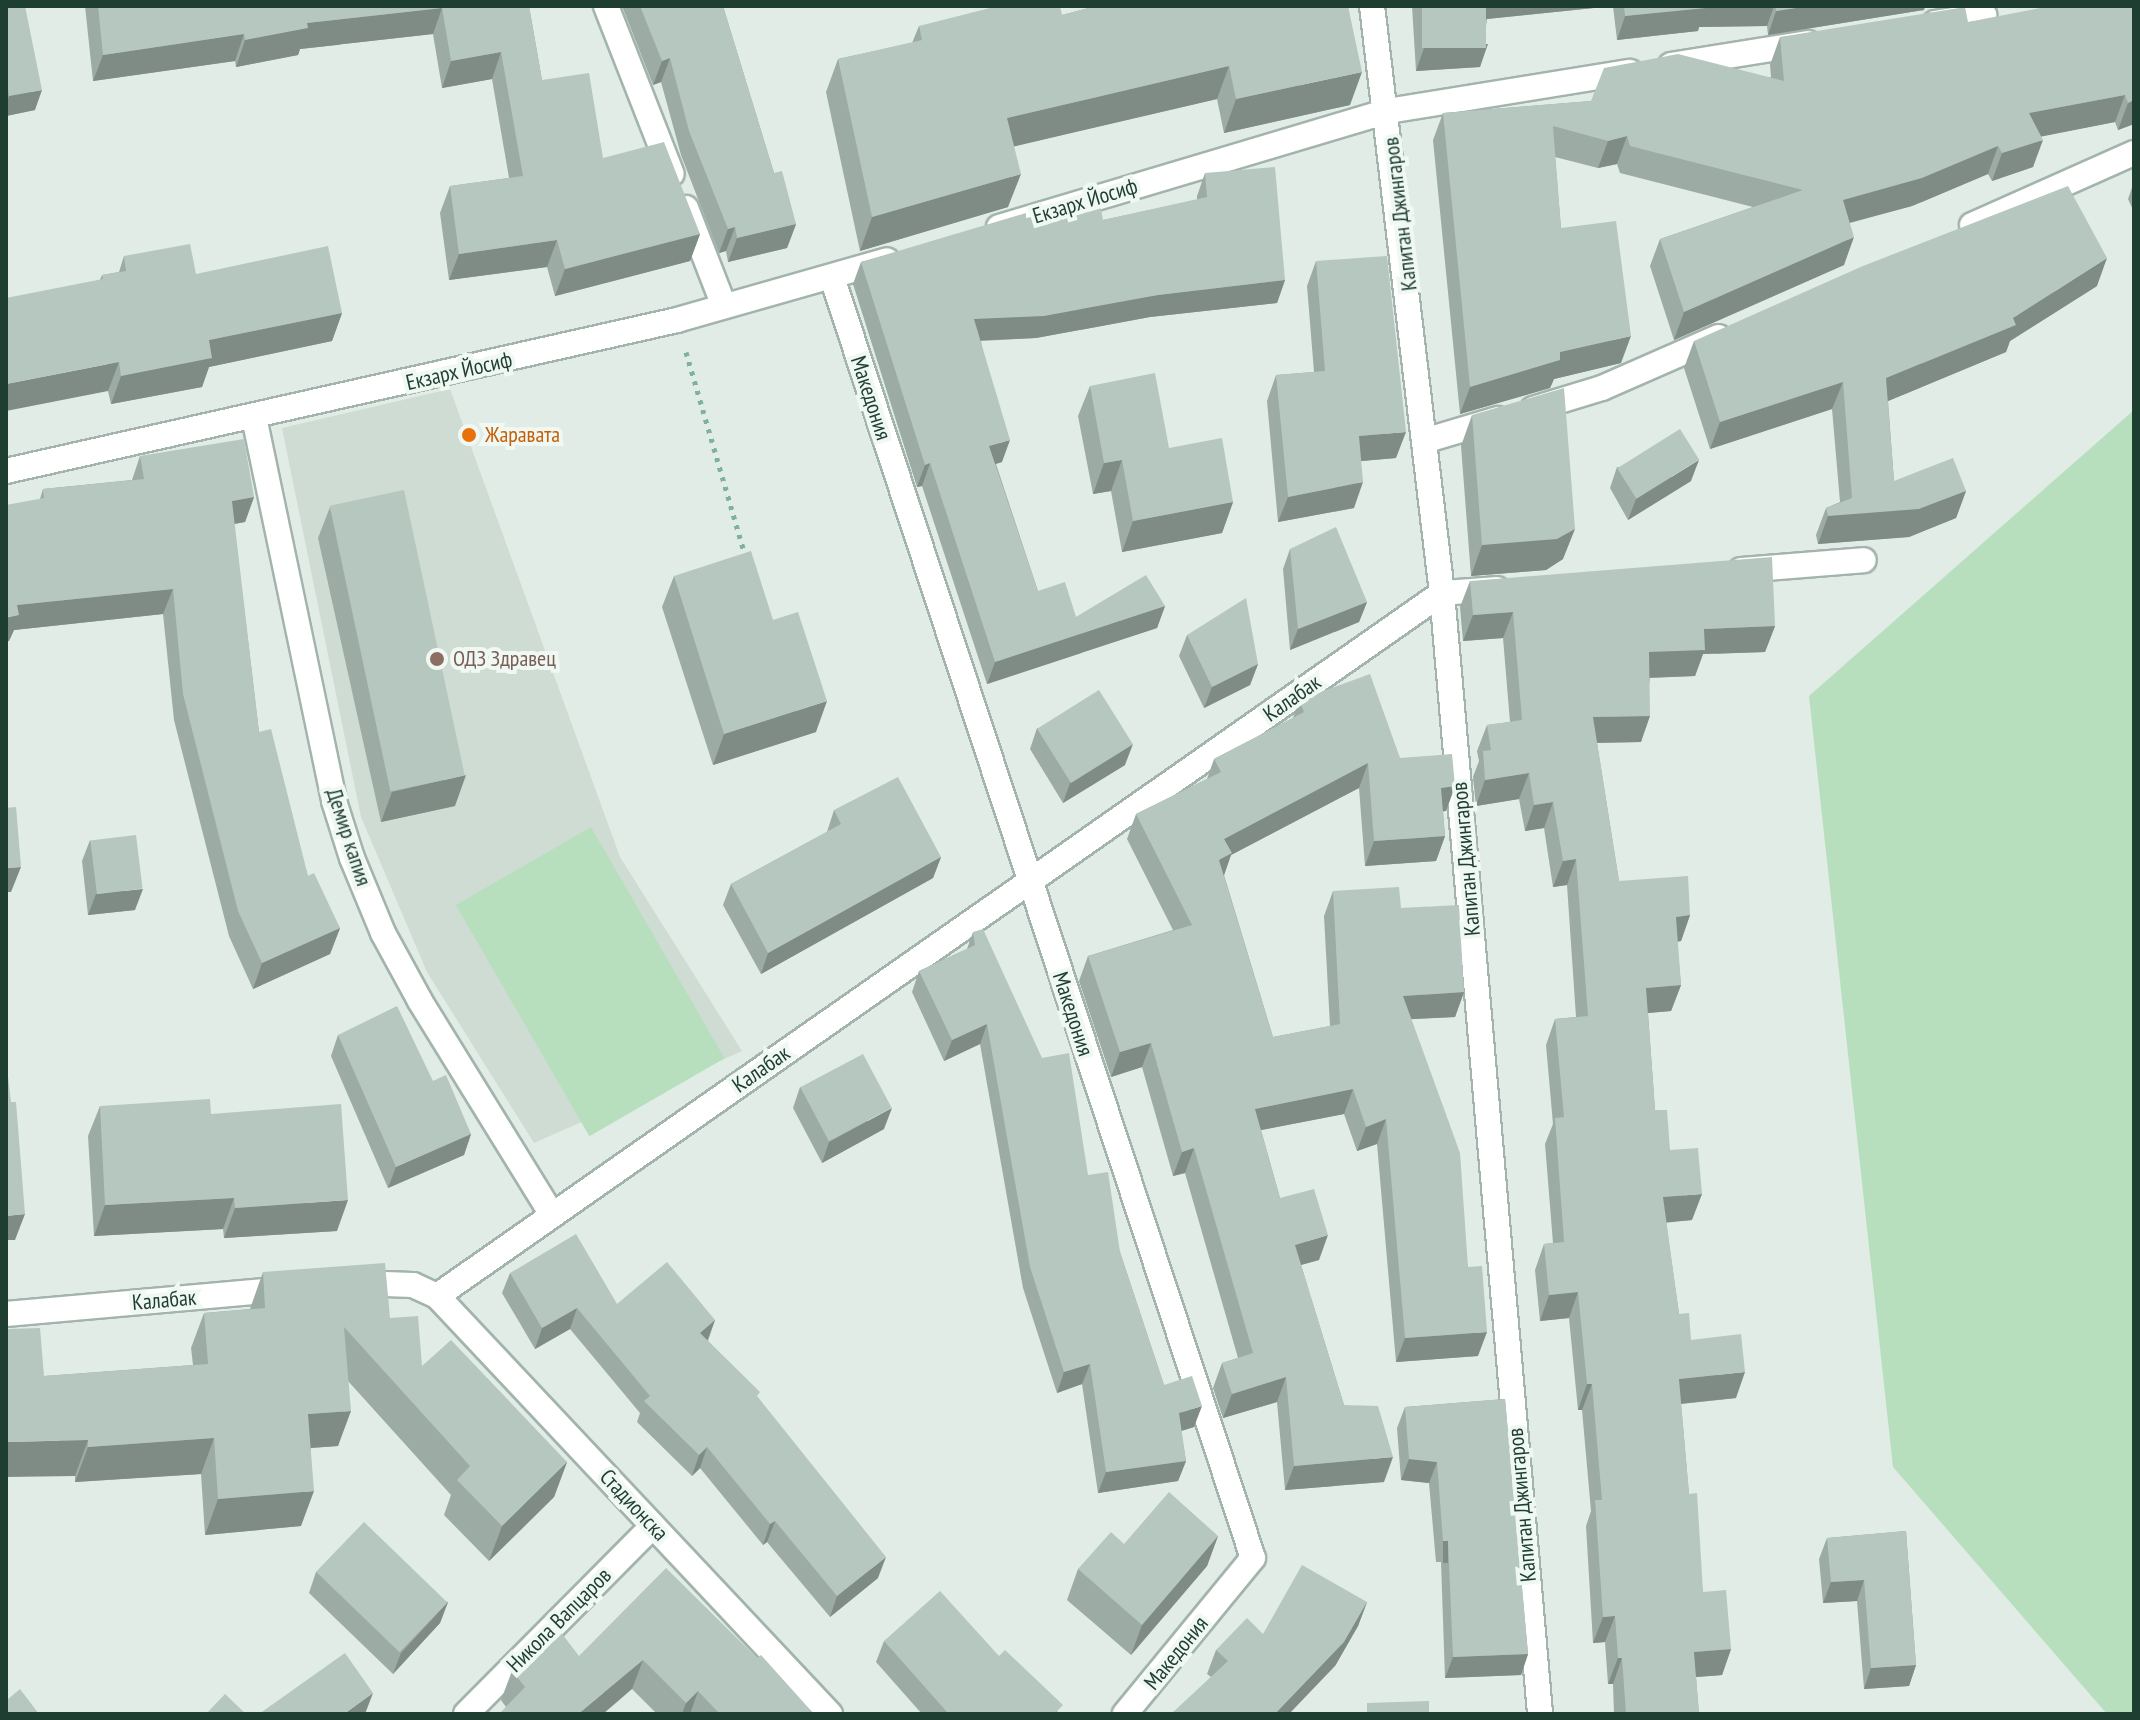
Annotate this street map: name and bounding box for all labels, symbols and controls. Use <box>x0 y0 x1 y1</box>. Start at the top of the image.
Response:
street label: Капитан Джингаров <box>1377 135 1423 293</box>
street label: Екзарх Йосиф <box>1029 173 1141 229</box>
street label: Екзарх Йосиф <box>403 346 515 396</box>
street label: Македония <box>845 353 897 443</box>
place label: Жаравата <box>485 422 560 448</box>
marker: Жаравата <box>460 426 478 444</box>
place label: ОДЗ Здравец <box>453 646 556 672</box>
marker: ОДЗ Здравец <box>428 650 446 668</box>
street label: Калабак <box>1258 669 1326 727</box>
street label: Капитан Джингаров <box>1446 781 1486 937</box>
street label: Демир капия <box>321 785 377 889</box>
street label: Македония <box>1047 969 1099 1059</box>
street label: Калабак <box>727 1040 795 1098</box>
street label: Калабак <box>131 1284 197 1316</box>
street label: Капитан Джингаров <box>1502 1427 1542 1583</box>
street label: Стадионска <box>594 1464 674 1546</box>
street label: Никола Вапцаров <box>501 1562 617 1678</box>
street label: Македония <box>1138 1611 1214 1695</box>

